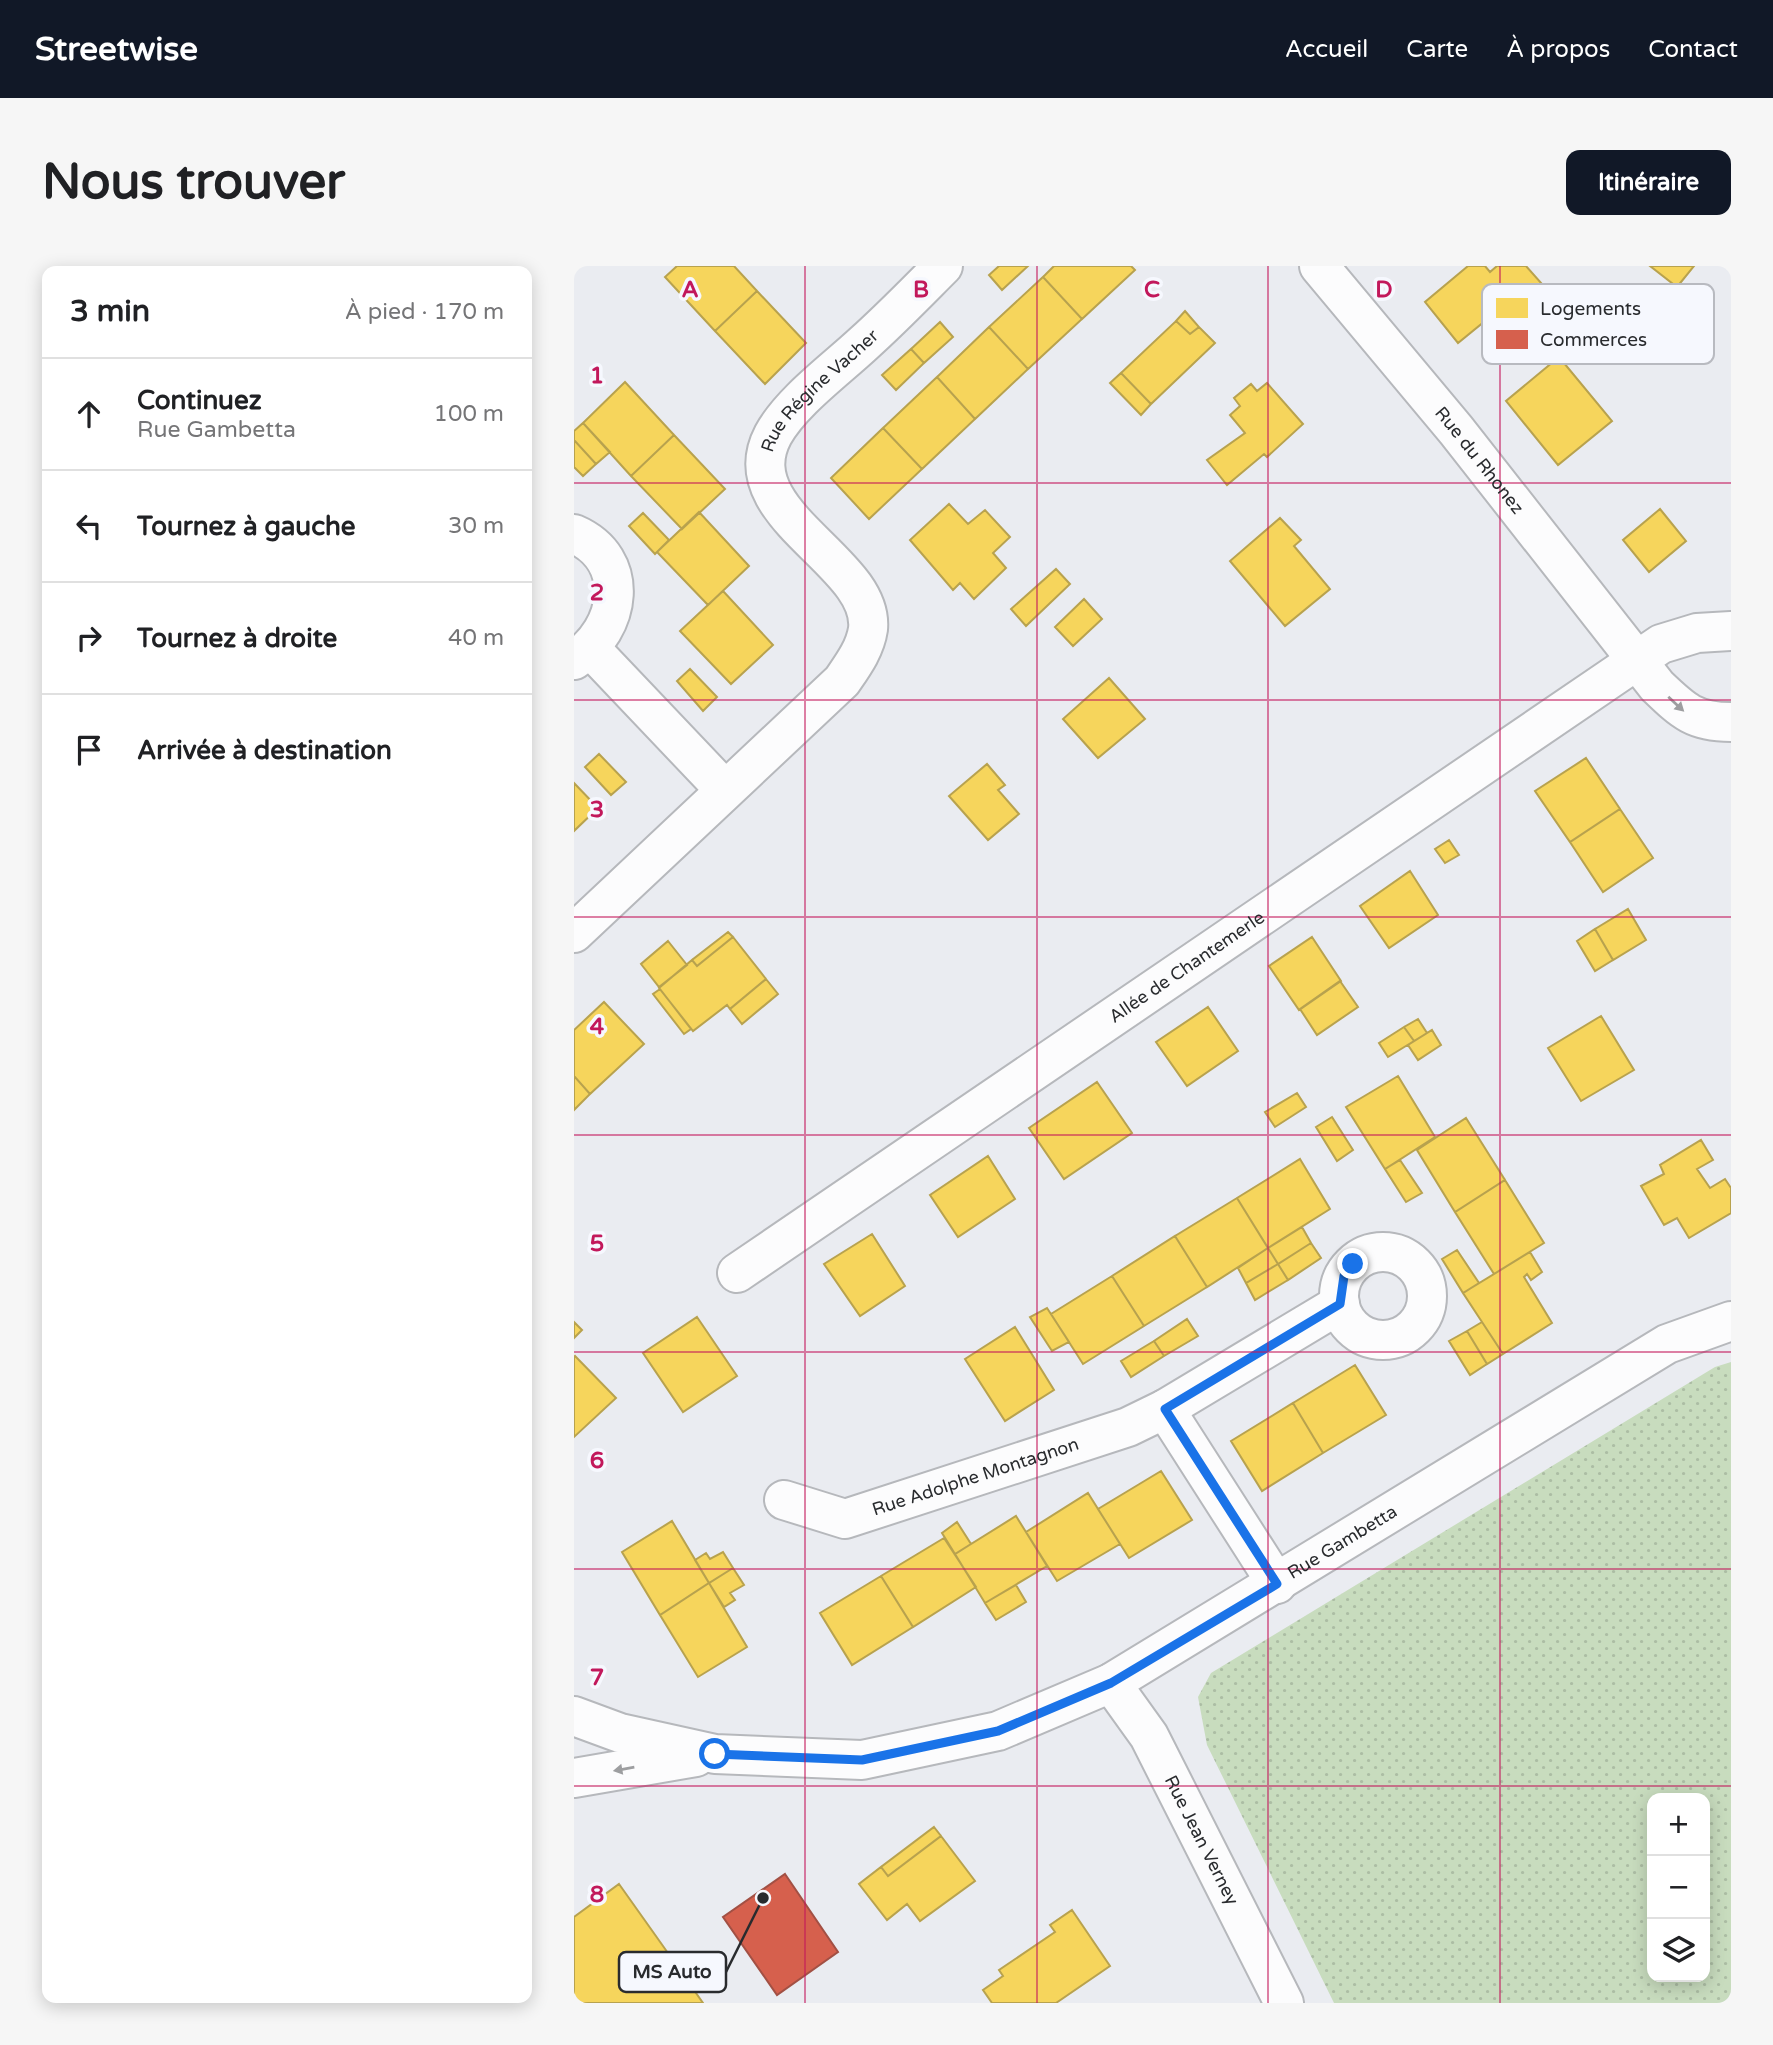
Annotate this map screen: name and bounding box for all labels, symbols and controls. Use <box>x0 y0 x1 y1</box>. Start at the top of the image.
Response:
text: Streetwise <box>35 30 198 69</box>
text: Accueil <box>1285 35 1368 64</box>
text: Carte <box>1406 35 1468 64</box>
text: À propos <box>1506 35 1610 64</box>
text: Contact <box>1648 35 1738 64</box>
button: Itinéraire <box>1566 150 1731 215</box>
text: Nous trouver <box>42 153 345 212</box>
text: A <box>681 276 699 304</box>
text: B <box>913 276 929 304</box>
text: C <box>1144 276 1160 304</box>
text: D <box>1375 276 1393 304</box>
legend <box>1482 284 1714 364</box>
text: 3 min <box>70 293 150 330</box>
text: À pied · 170 m <box>345 298 504 326</box>
text: Logements <box>1540 298 1641 320</box>
street label: Rue Régine Vacher <box>756 325 883 455</box>
text: Commerces <box>1540 329 1647 351</box>
text: 1 <box>590 362 604 390</box>
text: Continuez <box>137 385 262 416</box>
icon: ahead <box>70 395 108 433</box>
text: 100 m <box>434 400 504 428</box>
street label: Rue du Rhonez <box>1430 402 1529 518</box>
text: Rue Gambetta <box>137 416 296 444</box>
icon: left <box>70 507 108 545</box>
text: Tournez à gauche <box>137 511 356 542</box>
text: 30 m <box>448 512 504 540</box>
text: 2 <box>590 579 604 607</box>
icon: right <box>70 619 108 657</box>
text: Tournez à droite <box>137 623 337 654</box>
text: 40 m <box>448 624 504 652</box>
one-way arrow <box>1667 696 1684 712</box>
icon: arrive <box>70 731 108 769</box>
text: Arrivée à destination <box>137 735 392 766</box>
text: 3 <box>590 796 604 824</box>
street label: Allée de Chantemerle <box>1105 906 1269 1028</box>
text: 4 <box>590 1013 605 1041</box>
text: 5 <box>590 1230 604 1258</box>
route end <box>1337 1248 1368 1279</box>
street label: Rue Adolphe Montagnon <box>869 1433 1082 1520</box>
text: 6 <box>590 1447 604 1475</box>
street label: Rue Gambetta <box>1283 1500 1401 1584</box>
text: 7 <box>590 1664 604 1692</box>
route start <box>699 1738 730 1769</box>
one-way arrow <box>613 1764 635 1775</box>
street label: Rue Jean Verney <box>1160 1772 1244 1909</box>
map controls <box>1647 1793 1710 1982</box>
button: + <box>1647 1793 1710 1856</box>
button: − <box>1647 1856 1710 1919</box>
text: 8 <box>590 1881 604 1909</box>
button: layers <box>1647 1919 1710 1982</box>
callout: MS Auto <box>619 1952 726 1992</box>
text: MS Auto <box>632 1961 712 1983</box>

